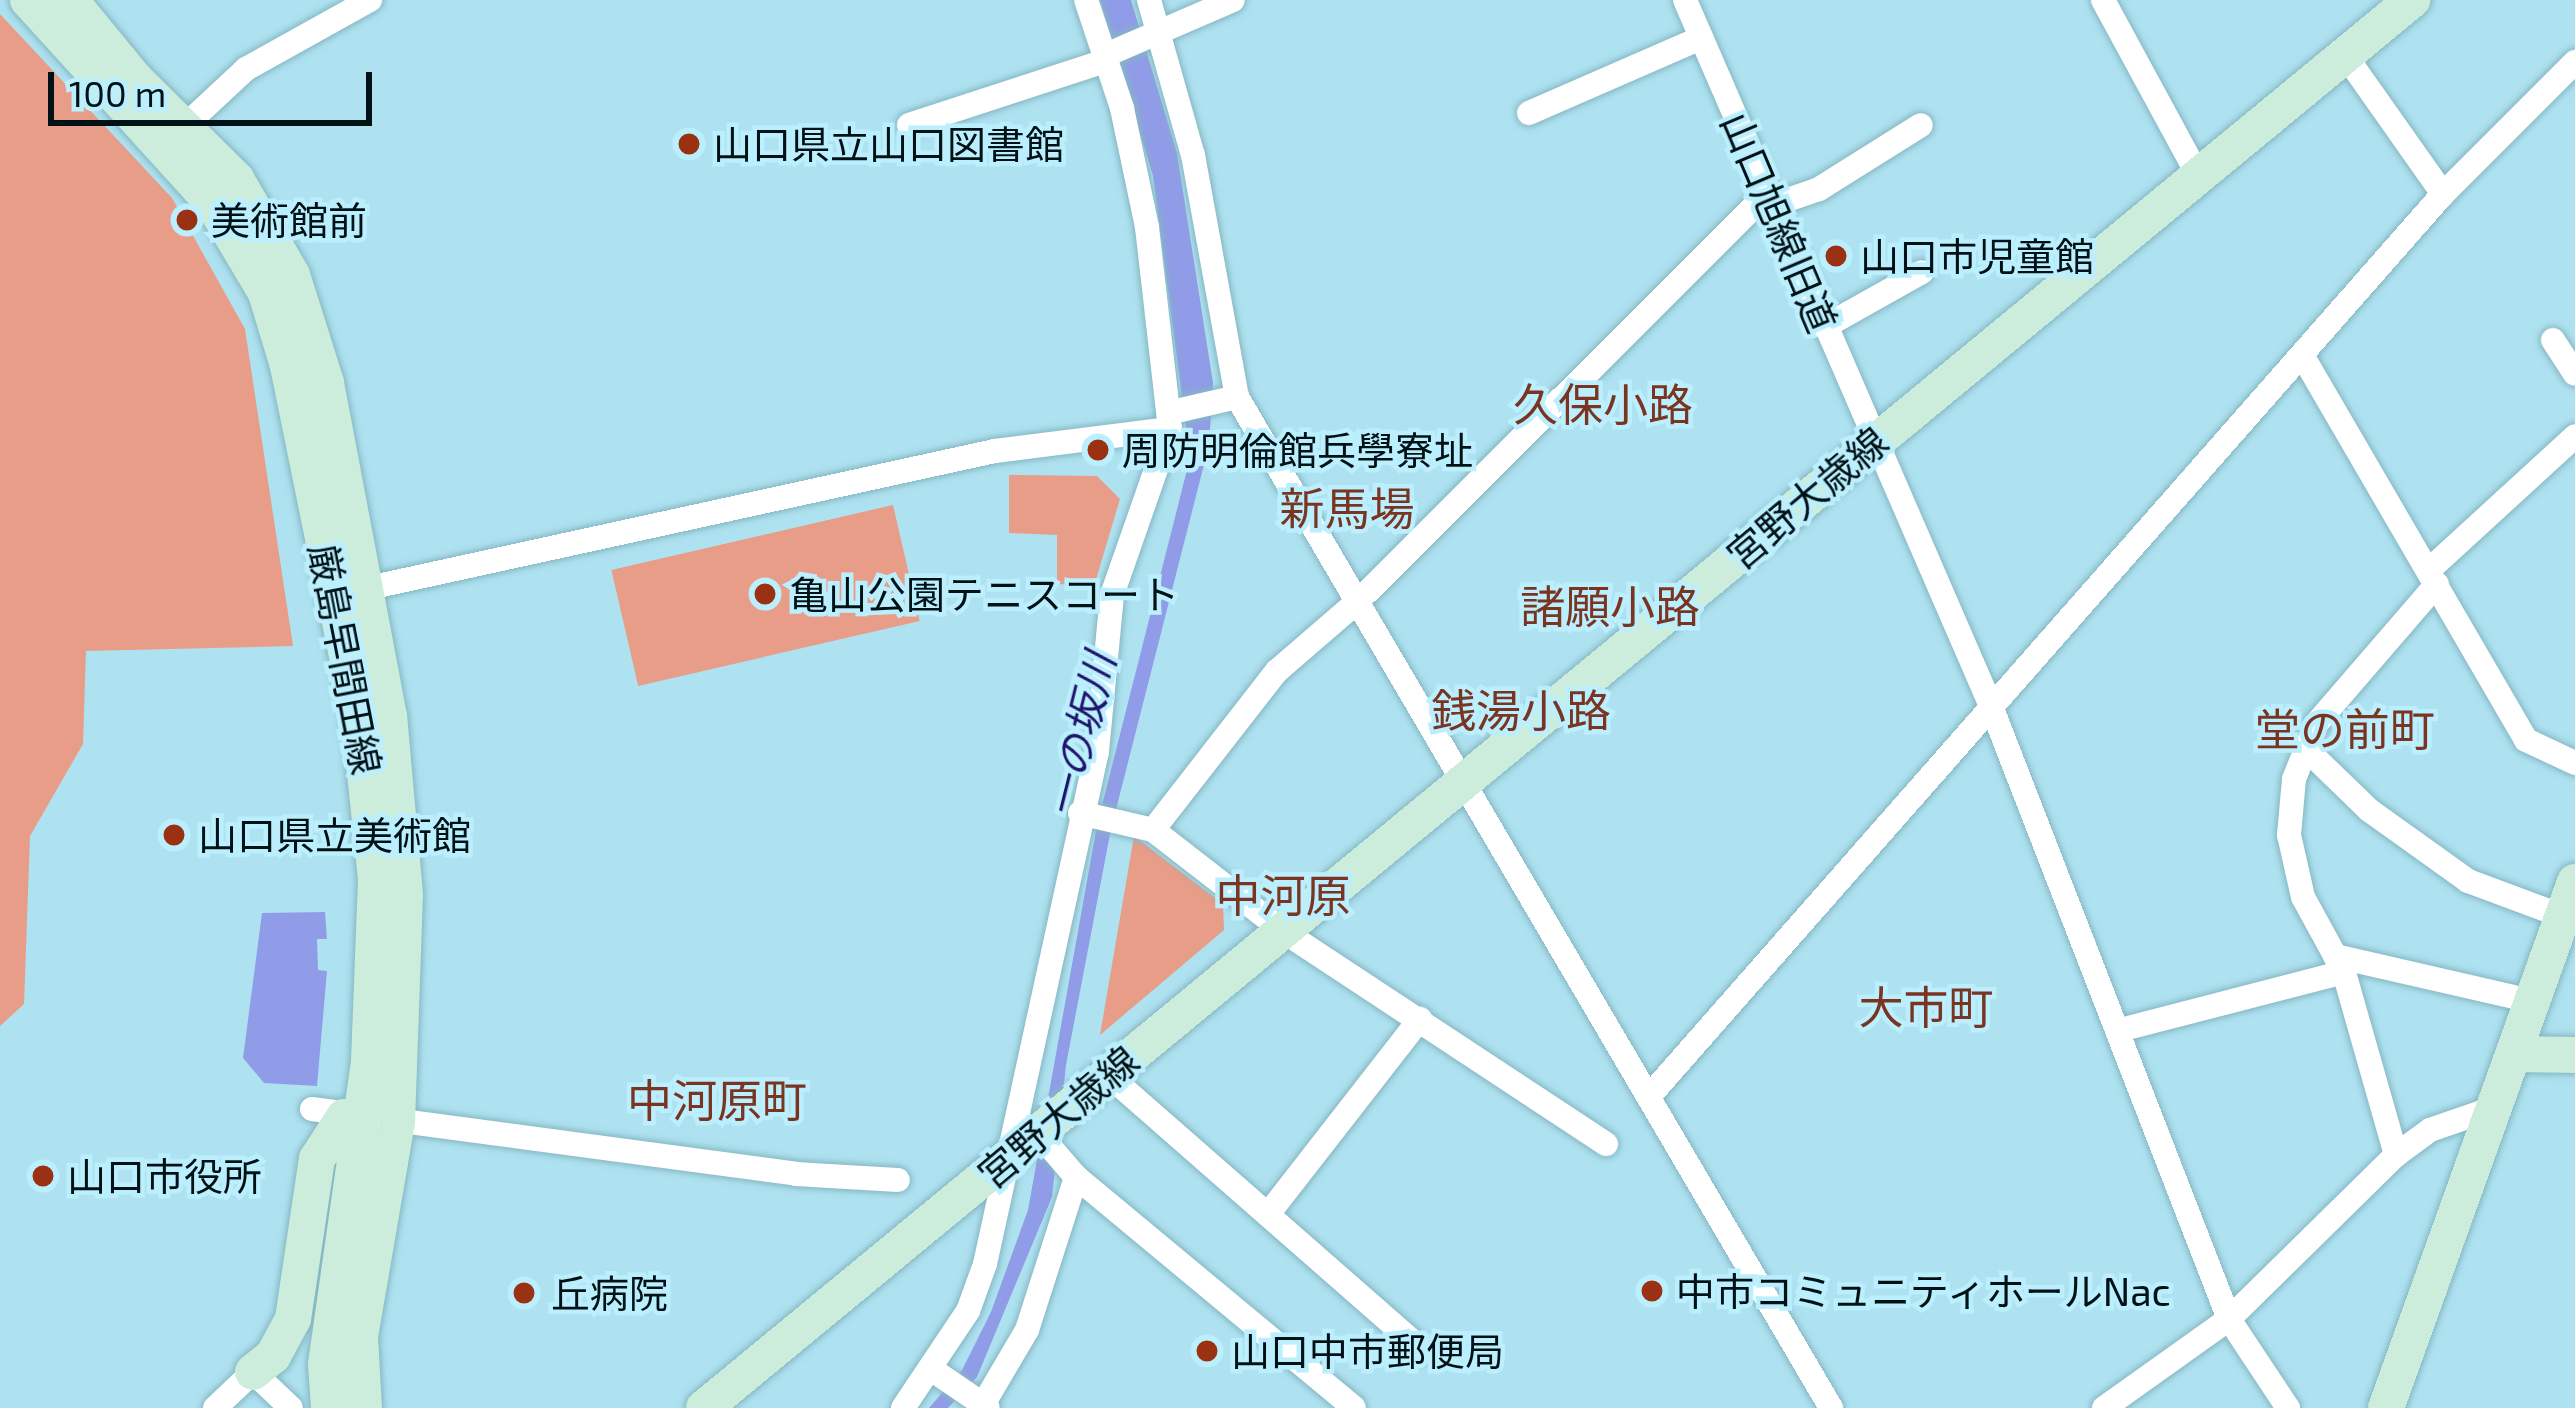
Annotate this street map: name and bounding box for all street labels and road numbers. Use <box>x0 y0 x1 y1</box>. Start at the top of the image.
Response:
street label: 山口旭線旧道 <box>1712 105 1846 339</box>
street label: 宮野大歳線 <box>1717 417 1897 579</box>
street label: 厳島早間田線 <box>300 540 390 778</box>
street label: 宮野大歳線 <box>968 1036 1148 1198</box>

